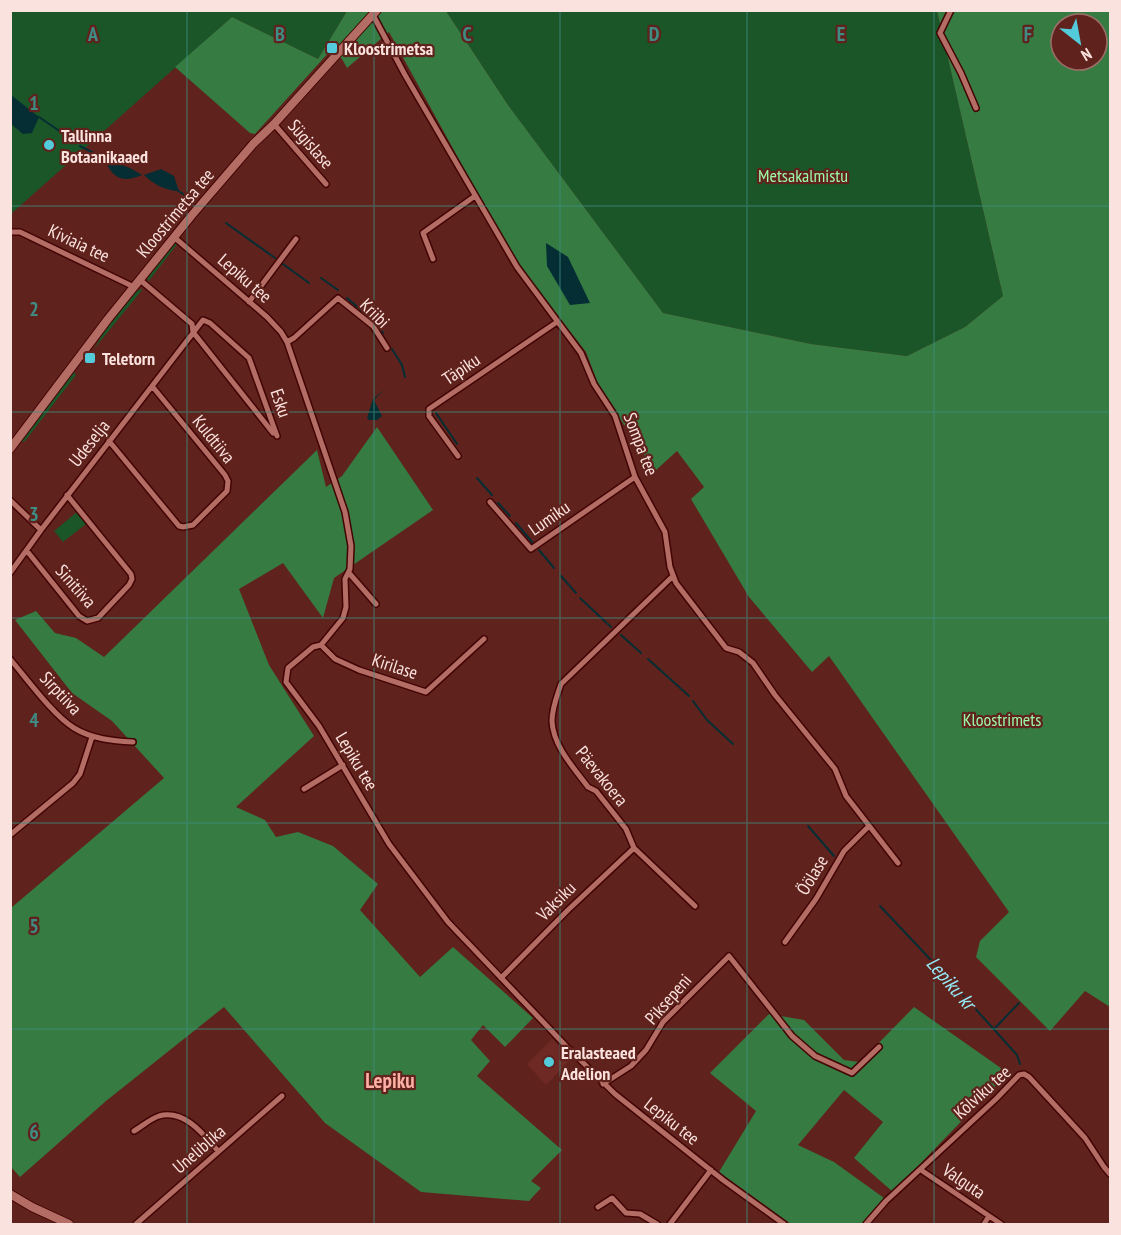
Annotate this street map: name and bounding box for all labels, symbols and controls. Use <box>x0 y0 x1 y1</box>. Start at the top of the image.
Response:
north arrow <box>1049 12 1109 72</box>
text: A <box>87 21 99 47</box>
text: B <box>275 21 285 47</box>
text: C <box>462 21 472 47</box>
text: D <box>649 21 660 47</box>
text: E <box>837 21 845 47</box>
text: F <box>1024 21 1032 47</box>
place label: Kloostrimetsa <box>344 37 433 60</box>
marker: Kloostrimetsa <box>325 41 339 55</box>
text: N <box>1078 44 1096 66</box>
text: 1 <box>29 90 39 116</box>
street label: Sügislase <box>283 114 339 174</box>
place label: Tallinna Botaanikaaed <box>61 124 148 168</box>
marker: Tallinna Botaanikaaed <box>42 138 56 152</box>
street label: Kloostrimetsa tee <box>131 164 219 262</box>
park label: Metsakalmistu <box>758 164 848 187</box>
street label: Kiviaia tee <box>45 219 113 267</box>
street label: Lepiku tee <box>213 248 277 308</box>
street label: Kriibi <box>355 293 395 333</box>
text: 2 <box>29 296 39 322</box>
place label: Teletorn <box>102 347 155 370</box>
street label: Täpiku <box>438 348 484 390</box>
marker: Teletorn <box>83 351 97 365</box>
street label: Esku <box>265 386 297 420</box>
street label: Sompa tee <box>619 409 663 479</box>
street label: Kuldtiiva <box>188 410 240 468</box>
street label: Udeselja <box>64 415 114 471</box>
street label: Lumiku <box>524 496 574 540</box>
text: 3 <box>29 501 39 527</box>
street label: Sinitiiva <box>51 559 101 613</box>
street label: Kirilase <box>369 648 421 684</box>
street label: Sirptiiva <box>35 666 87 720</box>
text: 4 <box>29 707 39 733</box>
park label: Kloostrimets <box>963 708 1041 731</box>
street label: Lepiku tee <box>331 728 383 794</box>
street label: Päevakoera <box>571 741 633 811</box>
street label: Öölase <box>791 851 833 899</box>
street label: Vaksiku <box>531 876 581 926</box>
text: 5 <box>29 913 39 939</box>
water label: Lepiku kr <box>921 951 983 1017</box>
street label: Piksepeni <box>640 969 696 1029</box>
place label: Eralasteaed Adelion <box>560 1041 636 1085</box>
marker: Eralasteaed Adelion <box>542 1055 556 1069</box>
street label: Kõlviku tee <box>949 1060 1015 1124</box>
district label: Lepiku <box>365 1067 415 1094</box>
street label: Lepiku tee <box>640 1092 704 1150</box>
text: 6 <box>29 1119 39 1145</box>
street label: Uneliblika <box>168 1120 230 1178</box>
street label: Valguta <box>937 1158 990 1204</box>

